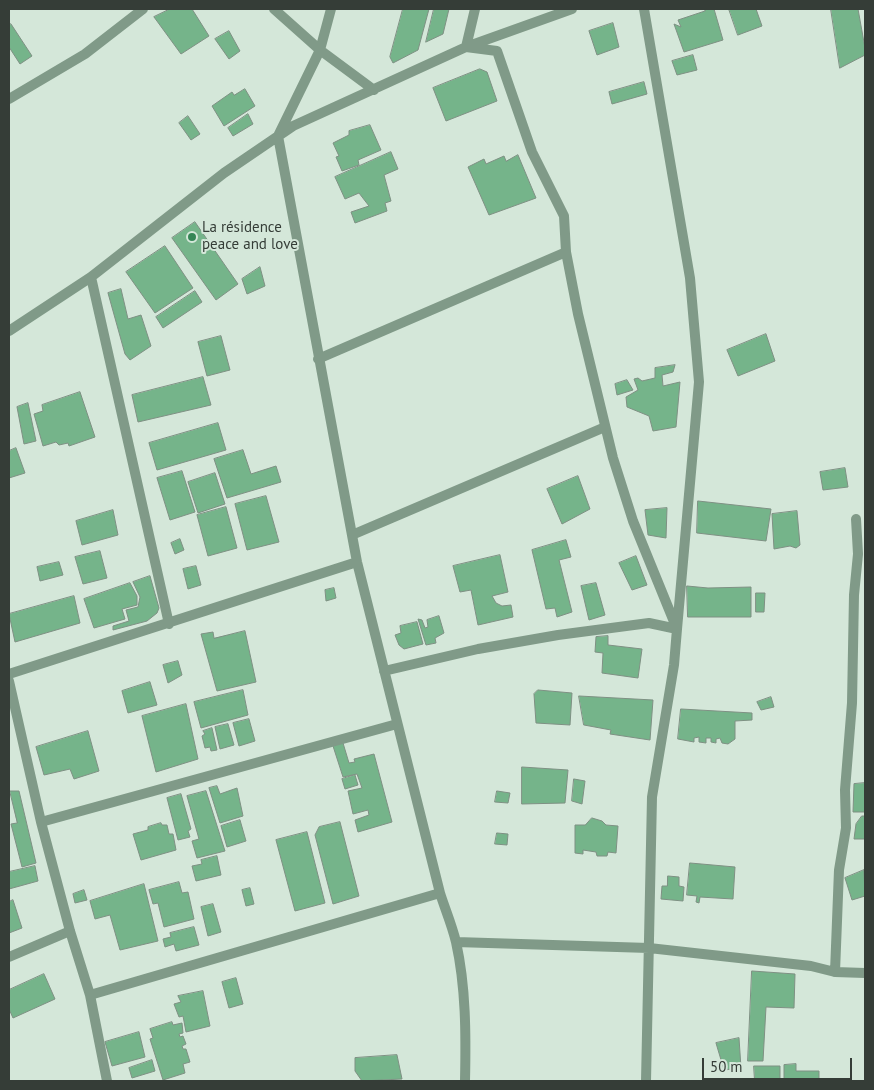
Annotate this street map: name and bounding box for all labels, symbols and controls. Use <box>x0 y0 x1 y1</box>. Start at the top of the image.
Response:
place label: La résidence peace and love <box>202 219 298 254</box>
marker: La résidence peace and love <box>186 231 198 243</box>
scale bar <box>704 1048 854 1080</box>
text: 50 m <box>710 1057 743 1076</box>

